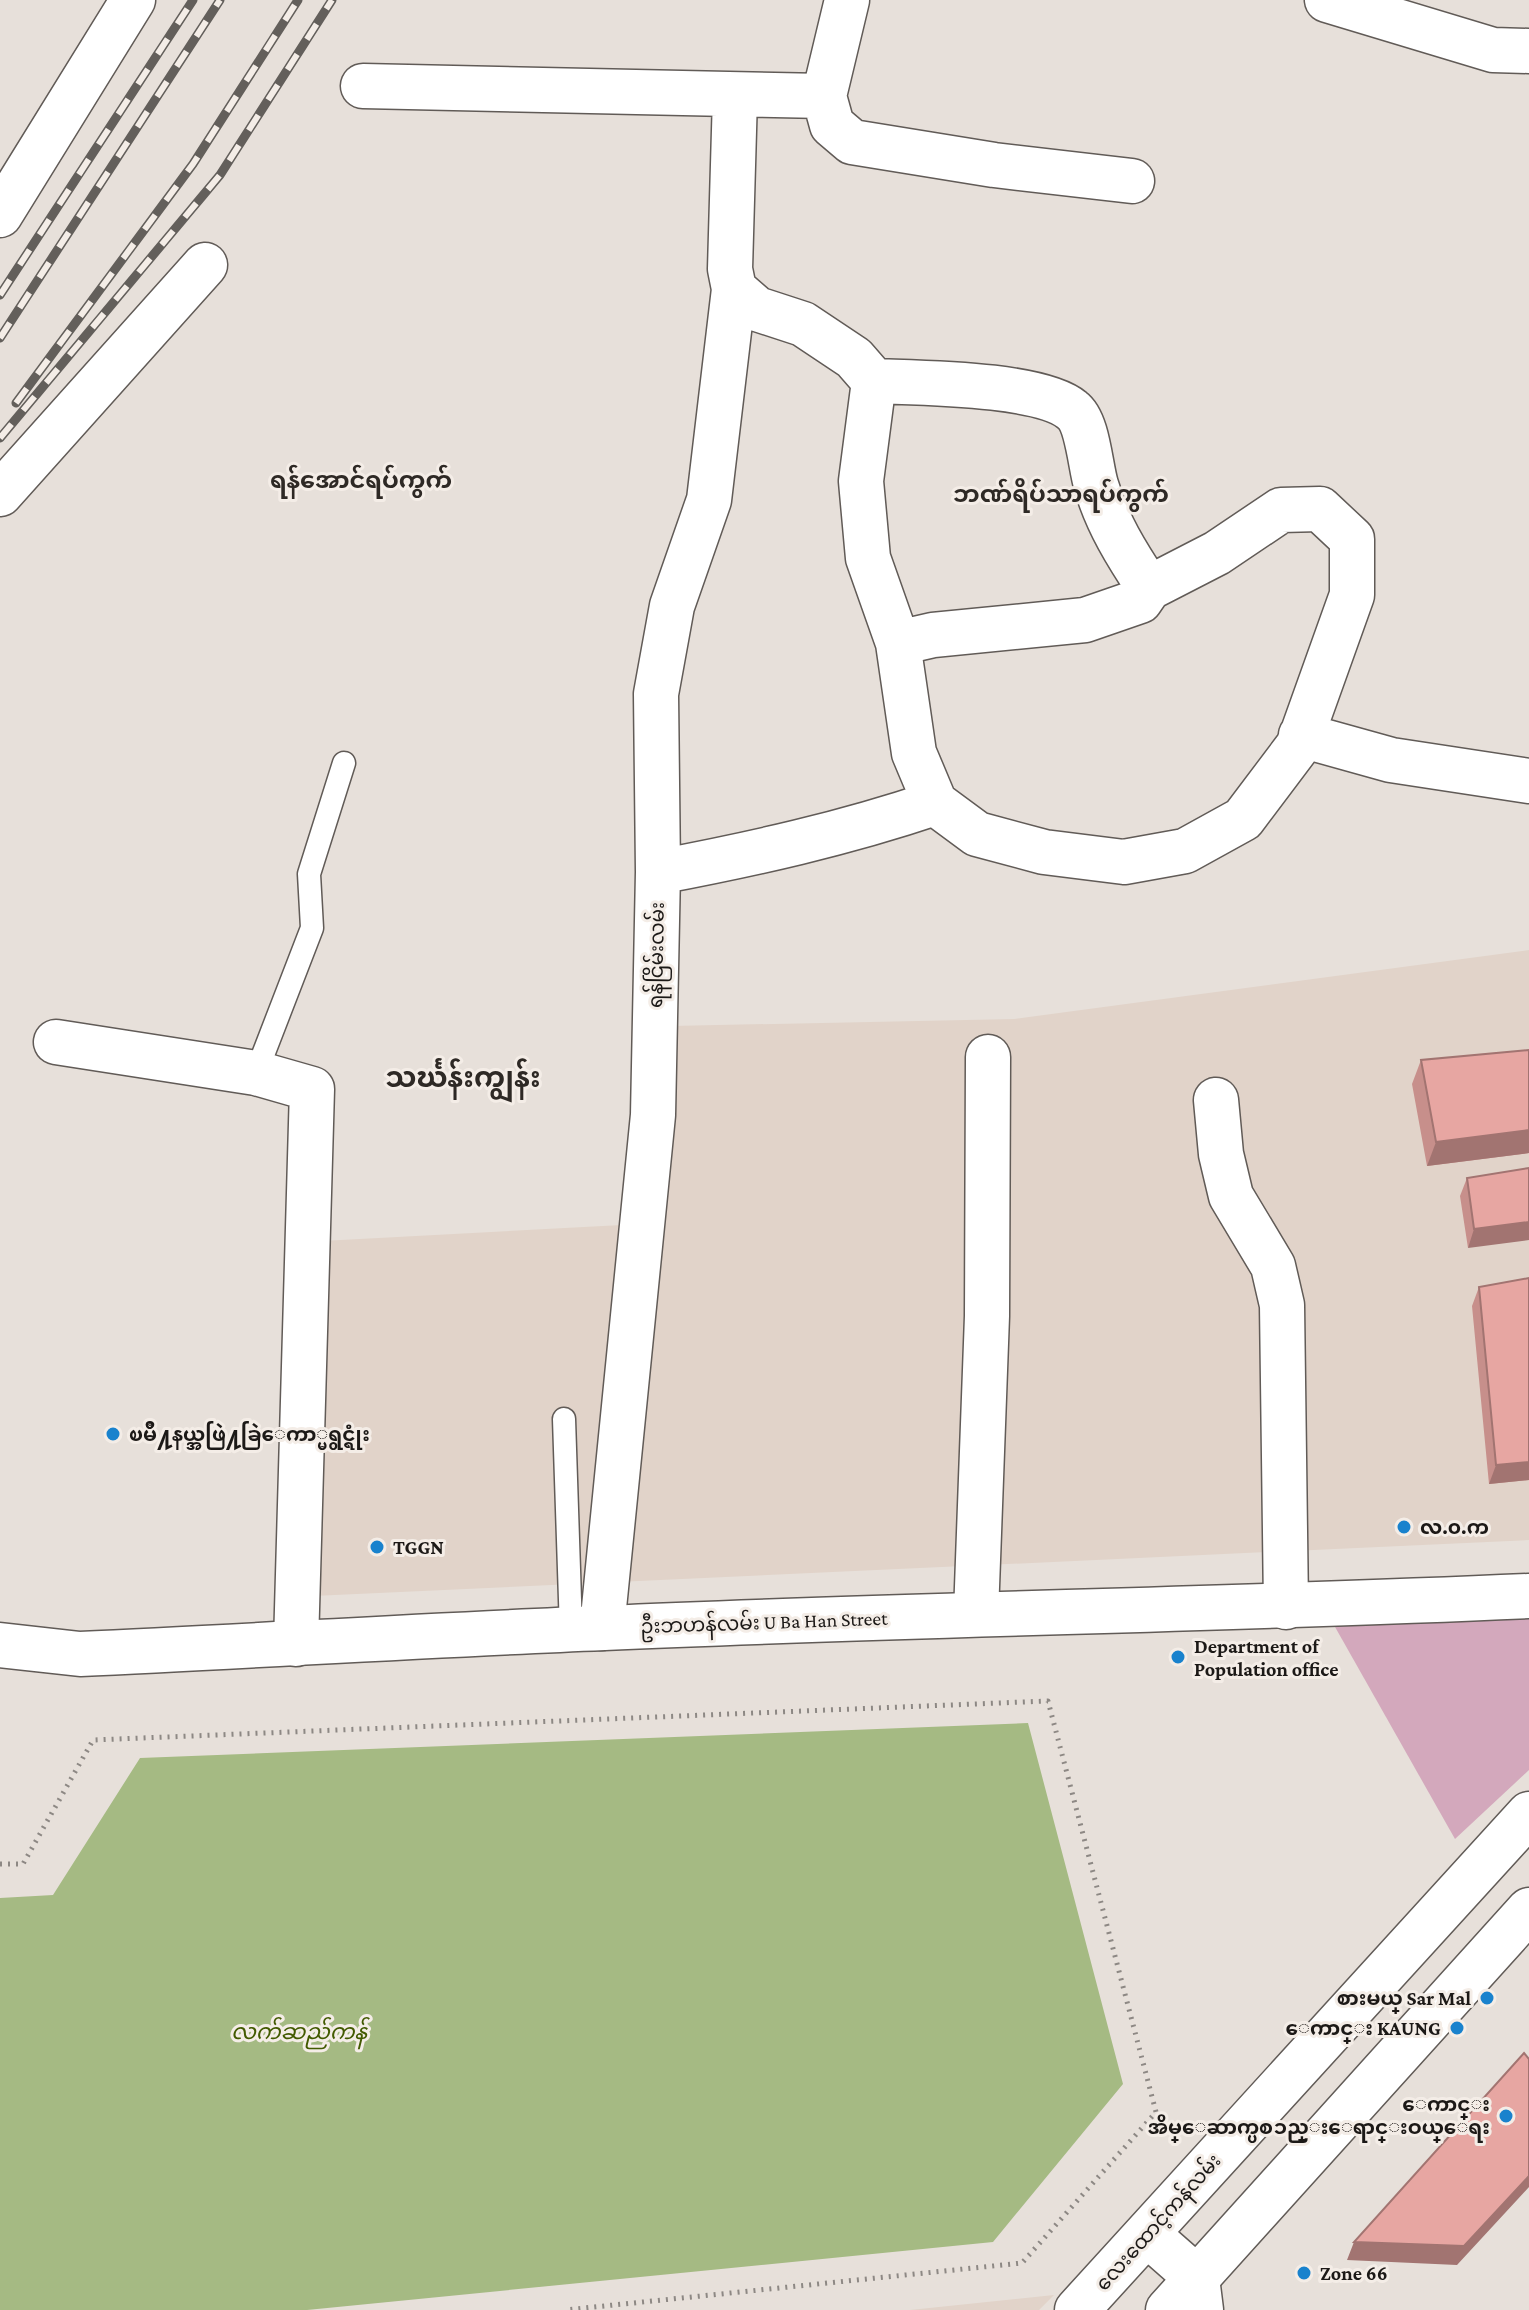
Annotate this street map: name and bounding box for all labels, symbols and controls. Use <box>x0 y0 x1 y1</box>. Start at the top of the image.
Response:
district label: ရန်အောင်ရပ်ကွက် <box>270 464 452 499</box>
district label: ဘဏ်ရိပ်သာရပ်ကွက် <box>953 478 1169 513</box>
street label: ရန်ငြိမ်းလမ်း <box>641 902 673 1008</box>
district label: သင်္ဃန်းကျွန်း <box>385 1058 541 1103</box>
place label: ၿမိဳ႔နယ္အဖြဲ႔ခြဲေကာ္မရွင္ရုံး <box>129 1421 370 1451</box>
marker: ၿမိဳ႔နယ္အဖြဲ႔ခြဲေကာ္မရွင္ရုံး <box>104 1425 122 1443</box>
place label: လ.၀.က <box>1420 1516 1489 1538</box>
marker: လ.၀.က <box>1395 1518 1413 1536</box>
place label: TGGN <box>393 1536 444 1558</box>
marker: TGGN <box>368 1538 386 1556</box>
street label: ဦးဘဟန်လမ်း U Ba Han Street <box>640 1604 889 1642</box>
place label: Department of Population office <box>1194 1635 1338 1680</box>
marker: Department of Population office <box>1169 1648 1187 1666</box>
place label: စားမယ္ Sar Mal <box>1337 1987 1471 2014</box>
marker: စားမယ္ Sar Mal <box>1478 1989 1496 2007</box>
water label: လက်ဆည်ကန် <box>231 2016 370 2050</box>
place label: ေကာင္း KAUNG <box>1285 2017 1441 2044</box>
marker: ေကာင္း KAUNG <box>1448 2019 1466 2037</box>
place label: ေကာင္း အိမ္ေဆာက္ပစၥည္းေရာင္းဝယ္ေရး <box>1148 2093 1490 2143</box>
marker: ေကာင္း အိမ္ေဆာက္ပစၥည္းေရာင္းဝယ္ေရး <box>1497 2107 1515 2125</box>
street label: လေးထောင့်ကန်လမ်း <box>1089 2147 1229 2298</box>
place label: Zone 66 <box>1320 2262 1388 2284</box>
marker: Zone 66 <box>1295 2264 1313 2282</box>

